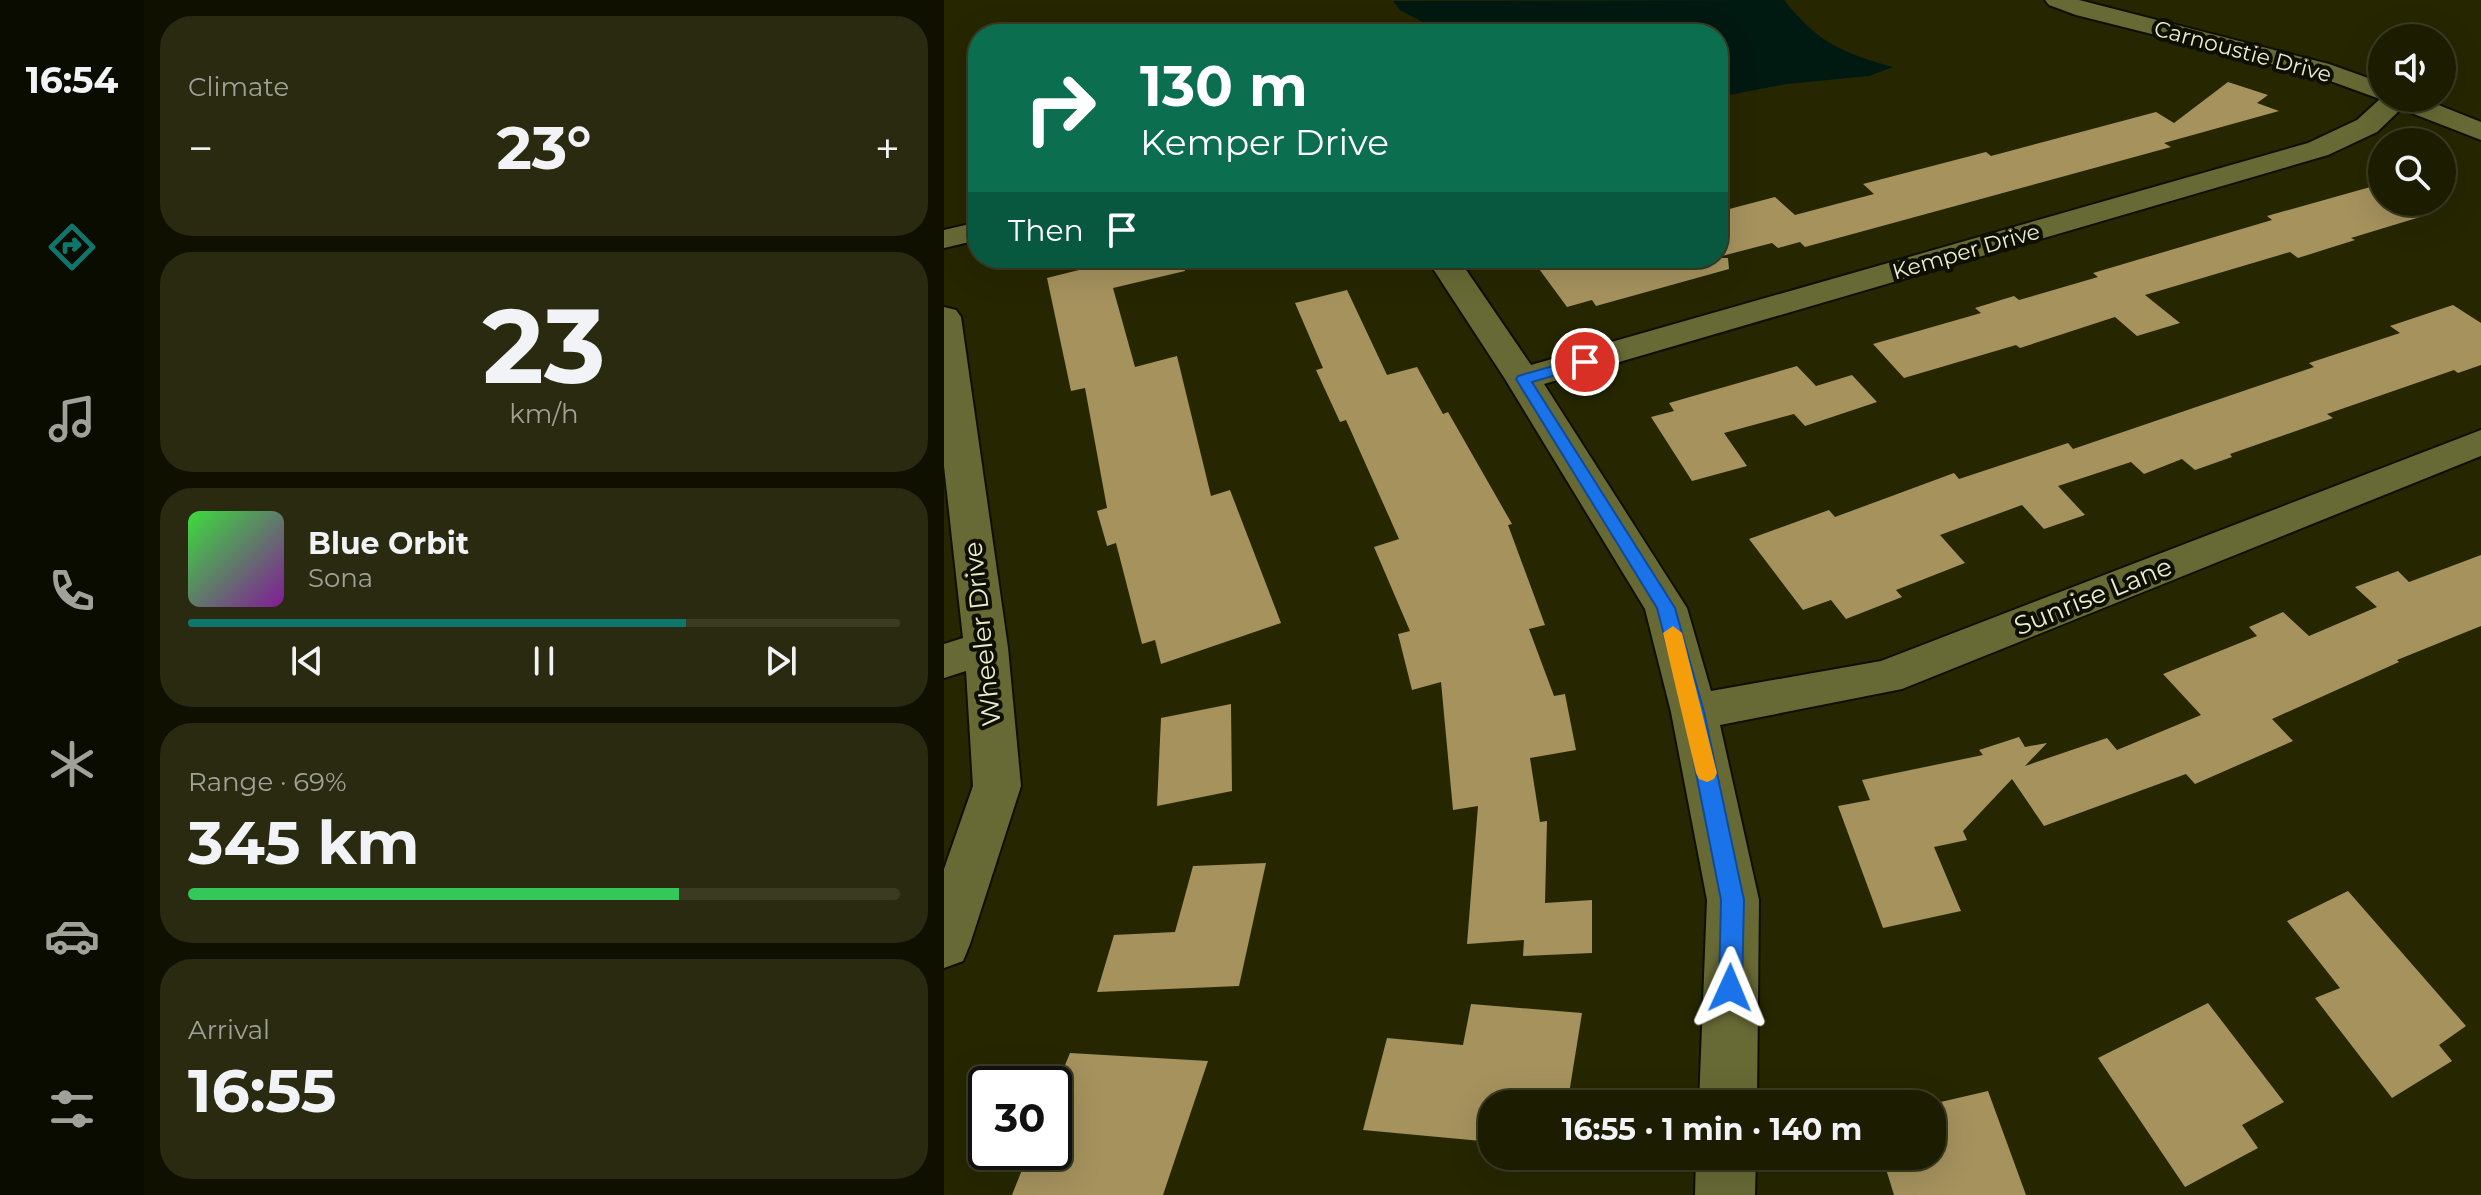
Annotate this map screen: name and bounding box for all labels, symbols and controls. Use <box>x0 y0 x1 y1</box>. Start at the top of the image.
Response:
street label: Carnoustie Drive <box>2151 15 2335 88</box>
map controls <box>2368 24 2456 216</box>
button: sound <box>2368 24 2456 112</box>
text: 130 m <box>1140 52 1308 120</box>
icon: right <box>1008 56 1112 160</box>
text: 16:54 <box>26 58 118 102</box>
text: Climate <box>188 71 289 103</box>
text: 23° <box>496 111 592 184</box>
text: Kemper Drive <box>1140 120 1389 164</box>
text: − <box>188 121 213 175</box>
text: + <box>875 121 900 175</box>
button: search <box>2368 128 2456 216</box>
icon: arrive <box>1100 208 1144 252</box>
text: Then <box>1008 212 1084 249</box>
street label: Kemper Drive <box>1889 218 2043 285</box>
icon: directions <box>44 219 100 275</box>
text: 23 <box>483 282 605 409</box>
pin <box>1551 328 1619 396</box>
icon: arrive <box>1563 340 1607 384</box>
icon: music <box>44 391 100 447</box>
text: km/h <box>509 398 579 430</box>
text: Blue Orbit <box>308 525 469 562</box>
street label: Wheeler Drive <box>956 540 1008 728</box>
street label: Sunrise Lane <box>2009 550 2177 642</box>
text: Sona <box>308 562 373 594</box>
icon: phone <box>44 563 100 619</box>
icon: previous <box>285 639 329 683</box>
icon: pause <box>522 639 566 683</box>
icon: next <box>759 639 803 683</box>
icon: climate <box>44 736 100 792</box>
text: Range · 69% <box>188 766 347 798</box>
text: 345 km <box>188 806 420 879</box>
icon: car <box>44 908 100 964</box>
position arrow <box>1688 946 1772 1030</box>
text: Arrival <box>188 1014 270 1046</box>
text: 16:55 <box>188 1054 337 1127</box>
speed limit sign: 30 <box>968 1066 1072 1170</box>
icon: filters <box>44 1081 100 1137</box>
text: 16:55 · 1 min · 140 m <box>1562 1111 1862 1148</box>

